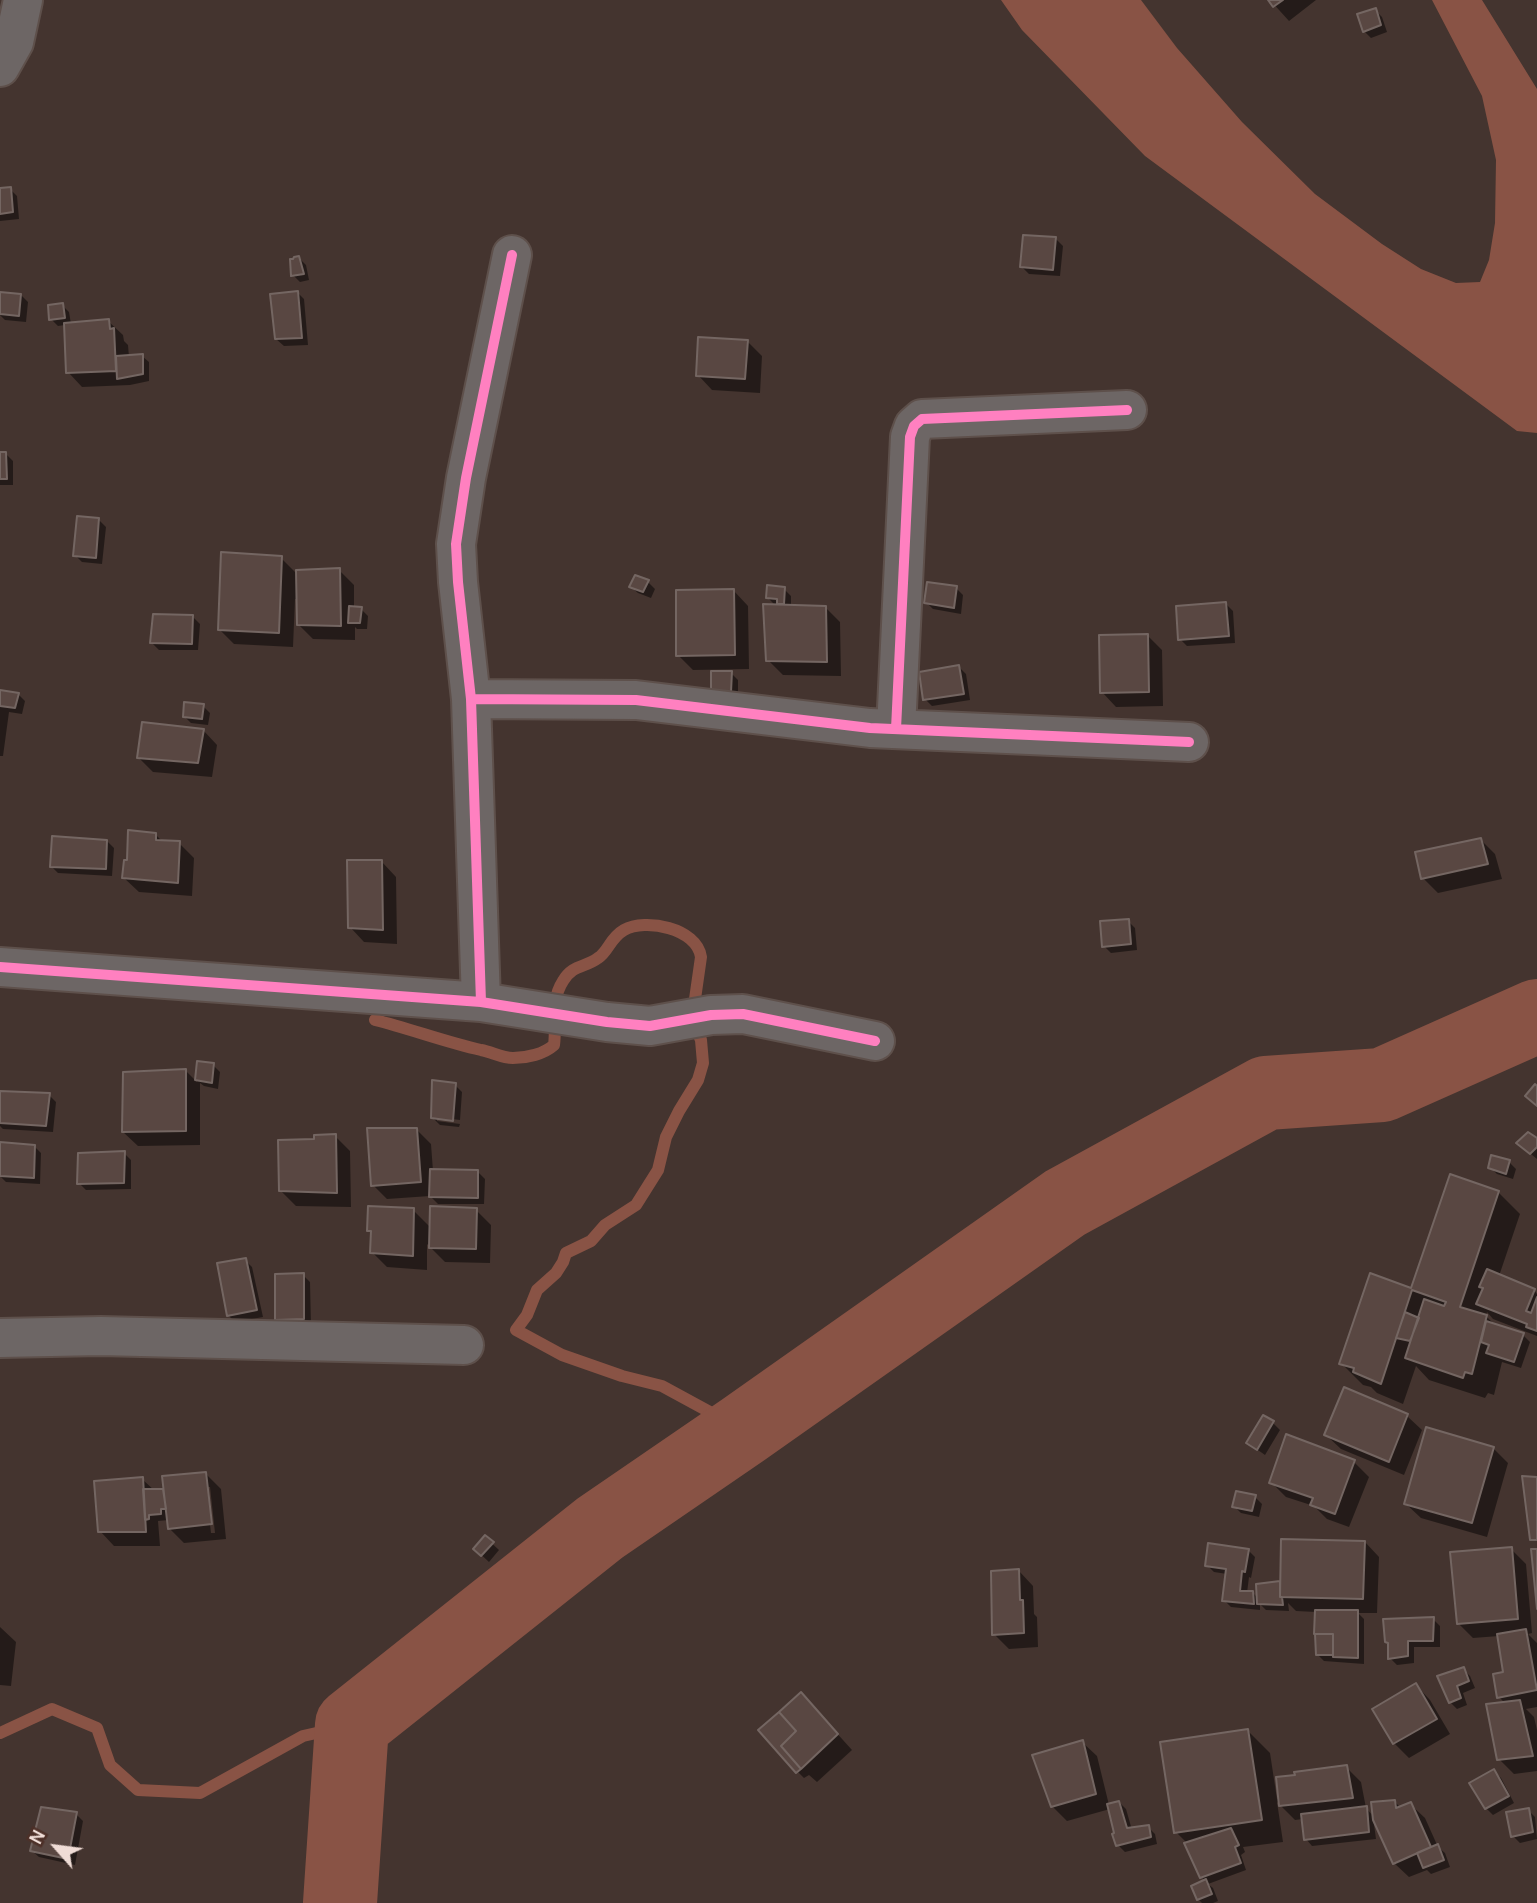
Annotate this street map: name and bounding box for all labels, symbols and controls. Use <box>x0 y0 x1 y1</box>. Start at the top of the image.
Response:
north arrow <box>21 1812 91 1882</box>
text: N <box>25 1826 50 1848</box>

